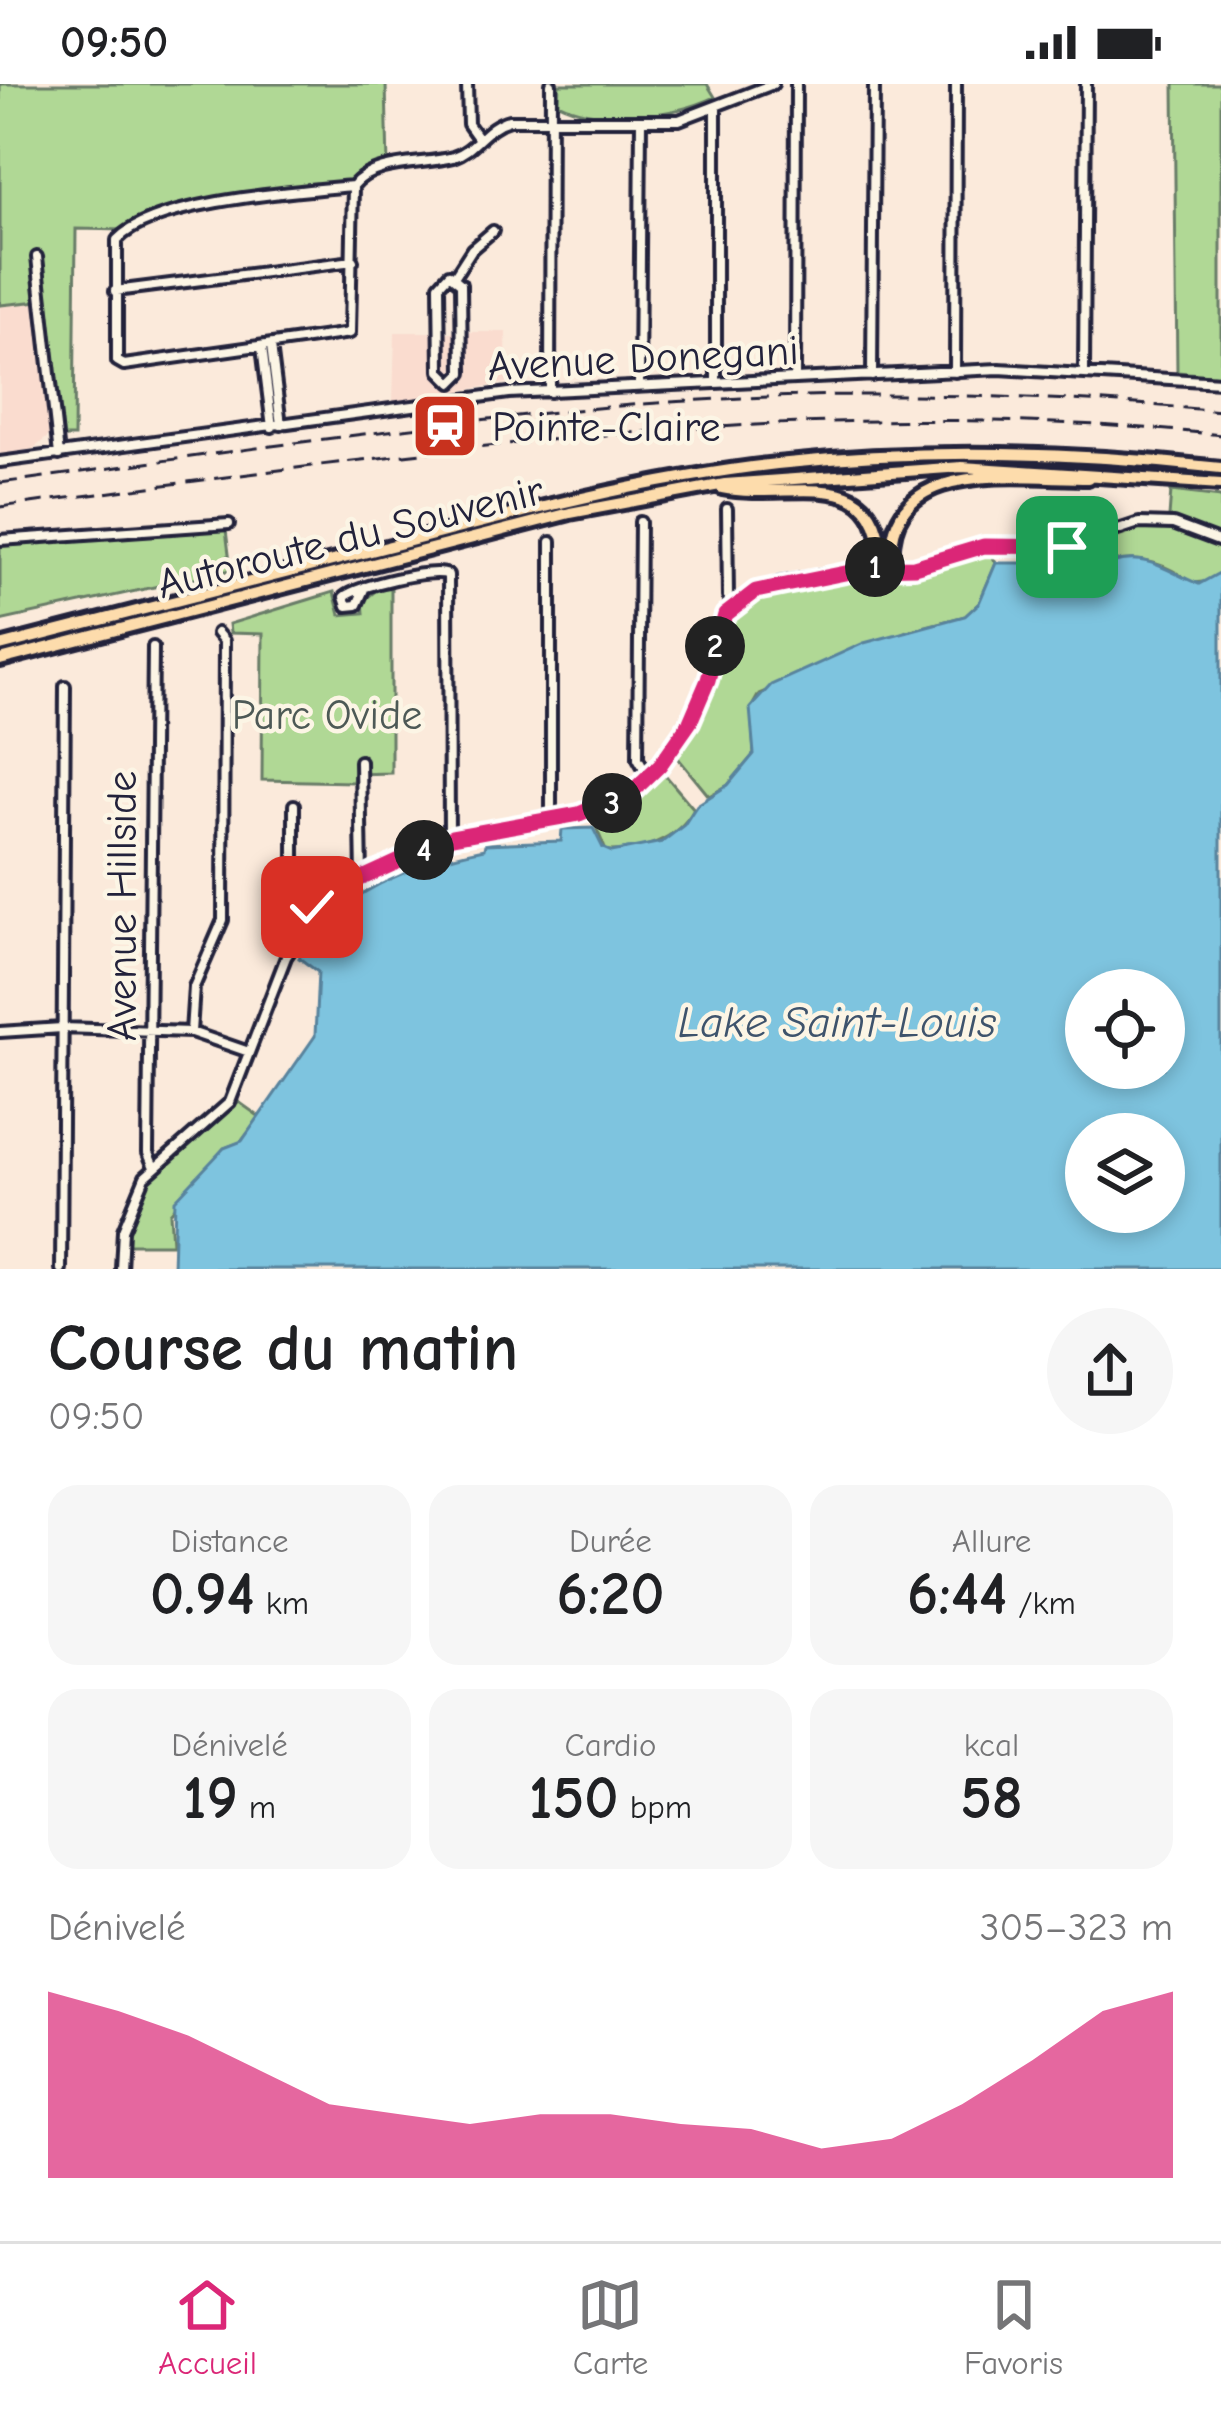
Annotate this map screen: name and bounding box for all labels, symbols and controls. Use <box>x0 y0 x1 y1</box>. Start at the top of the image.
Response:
text: 09:50 <box>60 16 168 68</box>
street label: Avenue Donegani <box>486 326 800 391</box>
station icon: Pointe-Claire <box>410 391 480 461</box>
place label: Pointe-Claire <box>492 403 721 452</box>
street label: Autoroute du Souvenir <box>152 466 549 609</box>
pin <box>1016 496 1118 598</box>
icon: arrive <box>1034 514 1100 580</box>
pin: 1 <box>845 537 905 597</box>
text: 1 <box>869 548 881 586</box>
pin: 2 <box>685 616 745 676</box>
text: 2 <box>707 627 723 665</box>
park label: Parc Ovide <box>232 691 422 740</box>
street label: Avenue Hillside <box>98 771 147 1041</box>
pin: 3 <box>582 773 642 833</box>
text: 3 <box>604 784 620 822</box>
pin: 4 <box>394 820 454 880</box>
text: 4 <box>416 831 432 869</box>
pin <box>261 856 363 958</box>
icon: check <box>279 874 345 940</box>
map controls <box>1065 969 1185 1233</box>
button: locate <box>1065 969 1185 1089</box>
water label: Lake Saint-Louis <box>678 996 997 1048</box>
button: layers <box>1065 1113 1185 1233</box>
button: share <box>1047 1308 1173 1434</box>
text: Course du matin <box>48 1311 518 1387</box>
text: 09:50 <box>48 1394 144 1439</box>
text: Distance <box>170 1522 289 1560</box>
text: Durée <box>569 1522 652 1560</box>
text: Allure <box>952 1522 1031 1560</box>
text: 0.94 <box>150 1560 255 1629</box>
text: 6:20 <box>557 1560 665 1629</box>
text: 6:44 <box>907 1560 1007 1629</box>
text: km <box>255 1584 309 1622</box>
text: /km <box>1007 1584 1076 1622</box>
text: Dénivelé <box>171 1726 288 1764</box>
text: Cardio <box>565 1726 656 1764</box>
text: kcal <box>964 1726 1019 1764</box>
text: 19 <box>183 1764 238 1833</box>
text: 150 <box>529 1764 619 1833</box>
text: 58 <box>960 1764 1023 1833</box>
text: m <box>238 1788 276 1826</box>
text: bpm <box>619 1788 692 1826</box>
text: Dénivelé <box>48 1905 186 1950</box>
text: 305–323 m <box>980 1905 1173 1950</box>
tab: Accueil <box>158 2272 257 2382</box>
tab: Carte <box>573 2272 648 2382</box>
tab: Favoris <box>964 2272 1063 2382</box>

